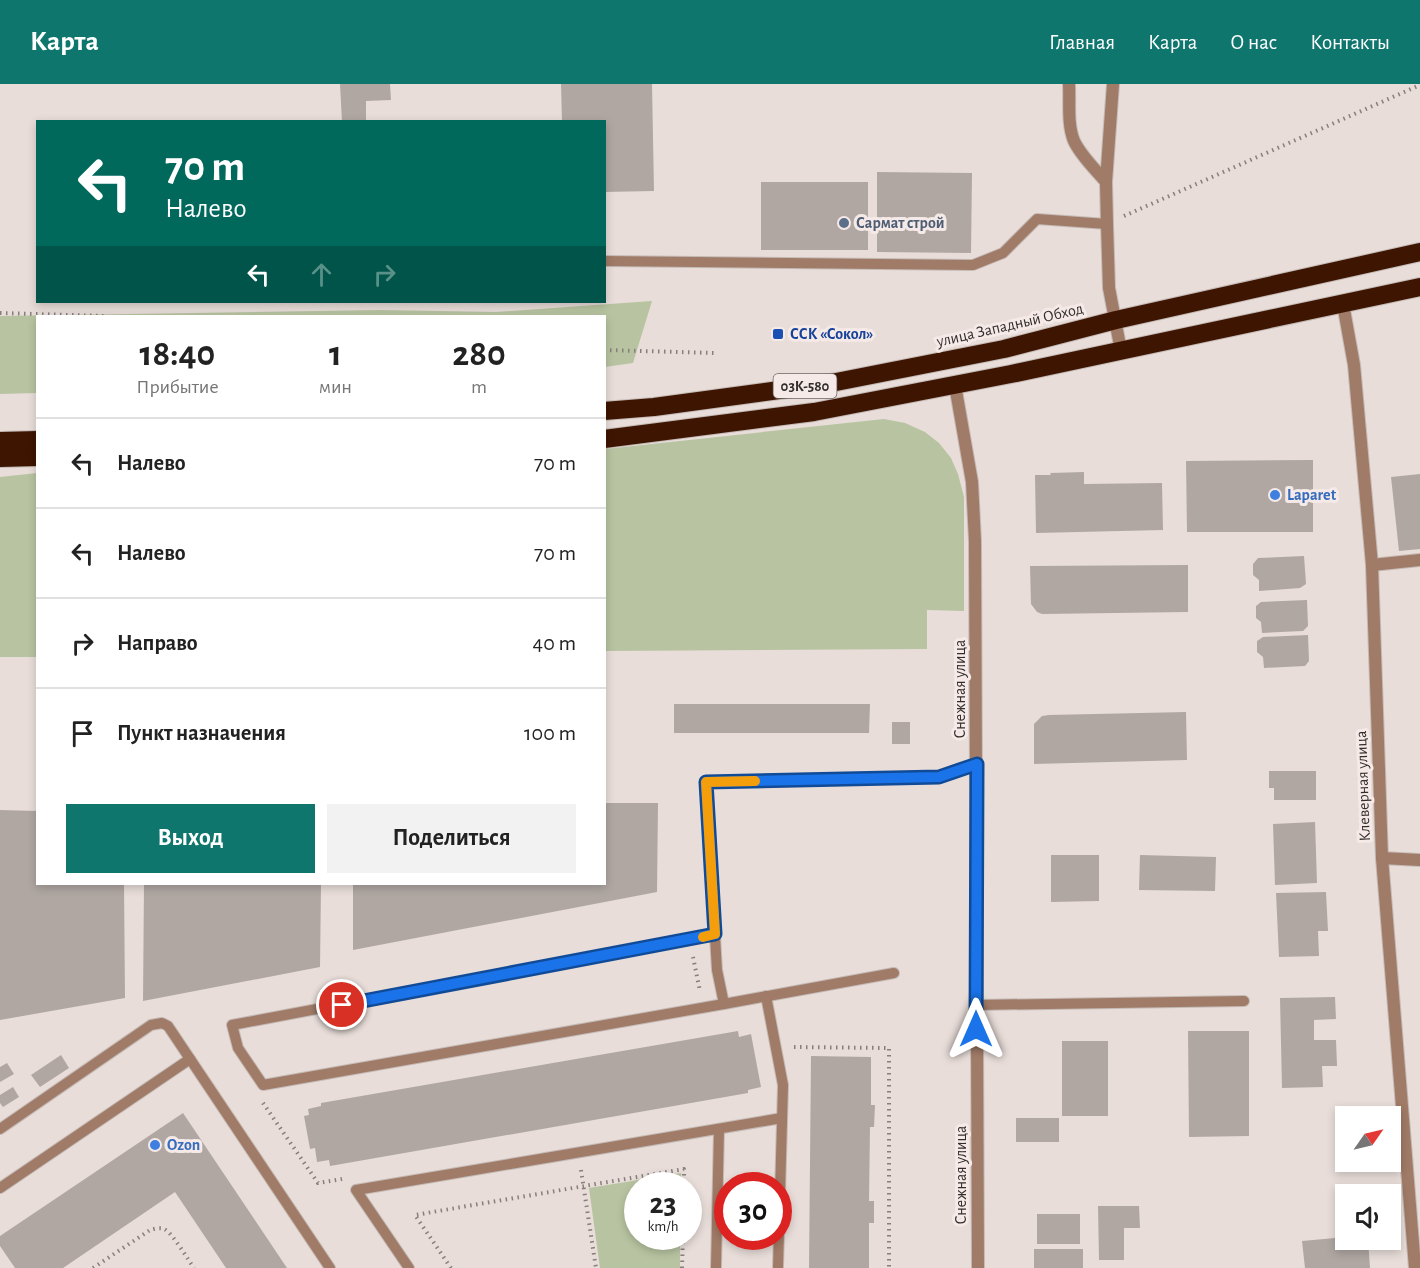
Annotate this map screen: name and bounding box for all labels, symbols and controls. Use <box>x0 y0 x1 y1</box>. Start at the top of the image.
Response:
text: Карта <box>30 28 99 56</box>
text: Главная <box>1049 32 1115 53</box>
text: Карта <box>1148 32 1197 53</box>
text: О нас <box>1230 32 1277 53</box>
text: Контакты <box>1310 32 1390 53</box>
icon: left <box>66 144 144 222</box>
text: 70 m <box>165 146 245 188</box>
text: Налево <box>165 195 247 222</box>
place label: Сармат строй <box>856 215 944 231</box>
marker: Сармат строй <box>837 216 851 230</box>
icon: left <box>242 258 275 291</box>
icon: ahead <box>305 258 338 291</box>
icon: right <box>368 258 401 291</box>
street label: улица Западный Обход <box>934 300 1085 351</box>
place label: ССК «Сокол» <box>790 326 873 342</box>
marker: ССК «Сокол» <box>771 327 785 341</box>
text: 18:40 <box>140 336 215 372</box>
text: 1 <box>329 336 342 372</box>
text: 280 <box>452 336 506 372</box>
road number: 03К-580 <box>774 374 836 398</box>
text: Прибытие <box>136 377 219 397</box>
text: мин <box>319 377 352 397</box>
text: m <box>471 377 487 397</box>
icon: left <box>66 447 99 480</box>
text: Налево <box>117 452 186 474</box>
text: 70 m <box>534 452 576 474</box>
place label: Laparet <box>1287 487 1337 503</box>
marker: Laparet <box>1268 488 1282 502</box>
icon: left <box>66 537 99 570</box>
text: Налево <box>117 542 186 564</box>
text: 70 m <box>534 542 576 564</box>
icon: right <box>66 627 99 660</box>
text: Направо <box>117 632 198 654</box>
text: 40 m <box>533 632 576 654</box>
street label: Снежная улица <box>952 640 969 738</box>
icon: arrive <box>66 717 99 750</box>
text: Пункт назначения <box>117 722 286 744</box>
text: 100 m <box>524 722 576 744</box>
street label: Клеверная улица <box>1353 730 1374 842</box>
button: Выход <box>66 804 315 873</box>
button: Поделиться <box>327 804 576 873</box>
pin <box>316 979 367 1030</box>
icon: arrive <box>325 988 358 1021</box>
position arrow <box>944 997 1008 1061</box>
north arrow <box>1335 1106 1401 1172</box>
map controls <box>1335 1106 1401 1250</box>
street label: Снежная улица <box>953 1126 970 1224</box>
place label: Ozon <box>167 1137 200 1153</box>
marker: Ozon <box>148 1138 162 1152</box>
speed limit sign: 30 <box>714 1172 792 1250</box>
button: sound <box>1335 1184 1401 1250</box>
text: 23 <box>649 1189 677 1219</box>
text: km/h <box>648 1219 678 1234</box>

